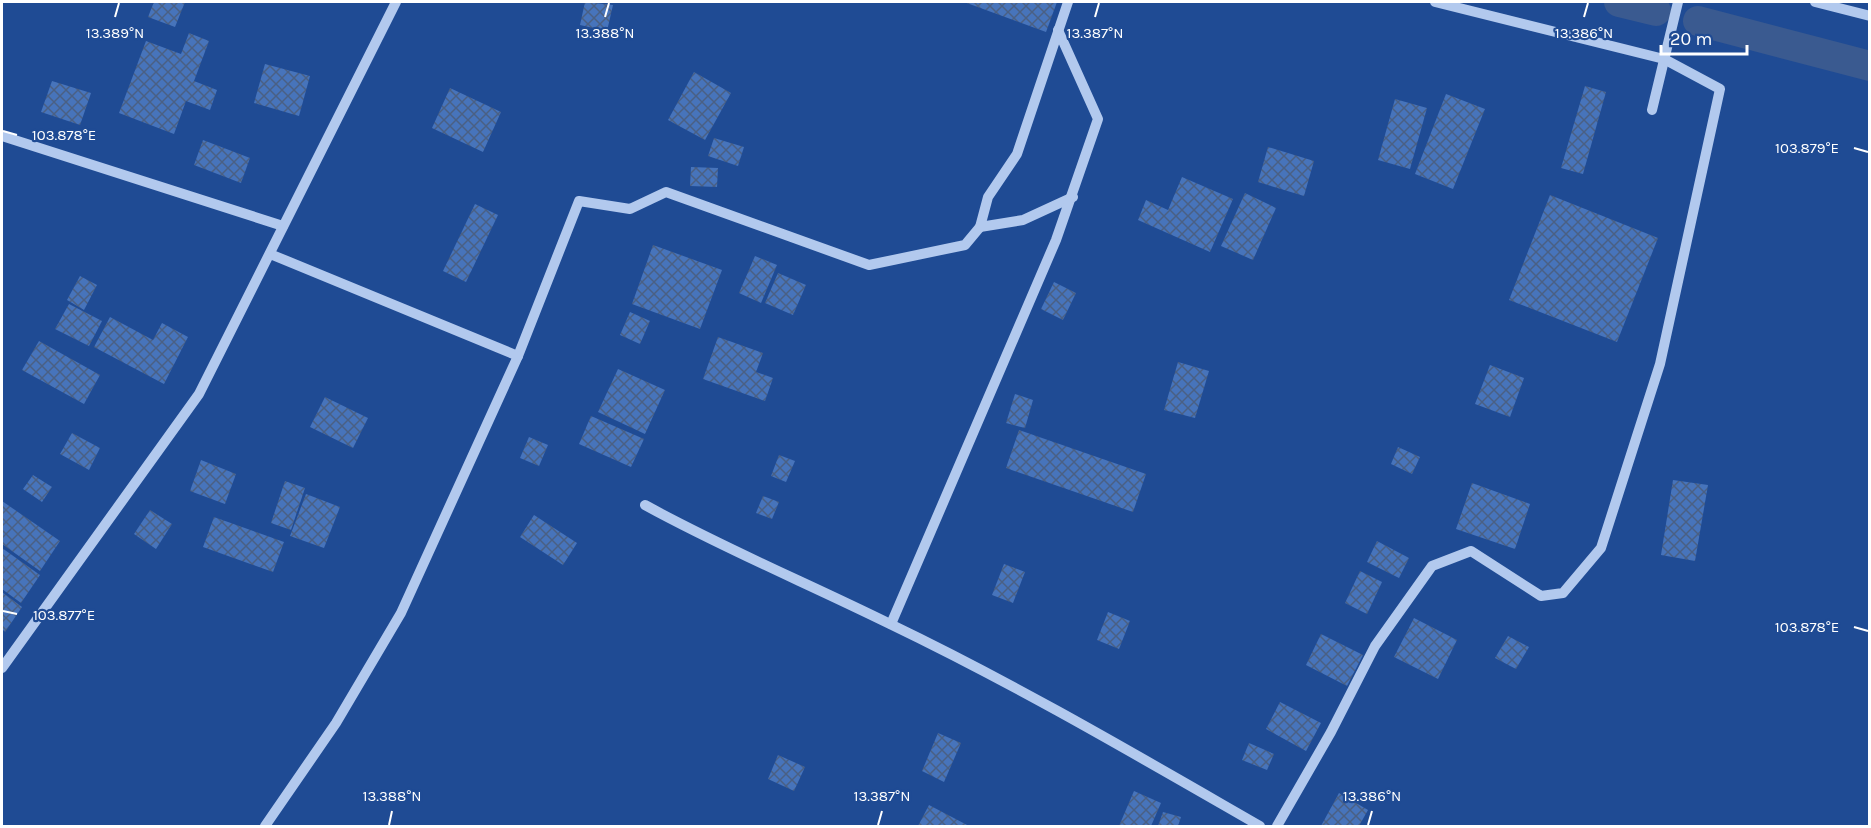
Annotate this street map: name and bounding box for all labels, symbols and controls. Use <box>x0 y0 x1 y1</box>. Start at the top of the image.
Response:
scale bar <box>1661 18 1746 56</box>
text: 13.389°N <box>86 24 144 42</box>
text: 13.388°N <box>575 24 635 42</box>
text: 13.387°N <box>1067 24 1123 42</box>
text: 13.386°N <box>1555 24 1613 42</box>
text: 20 m <box>1670 28 1712 50</box>
text: 103.878°E <box>32 126 96 144</box>
text: 103.879°E <box>1775 139 1839 157</box>
text: 103.877°E <box>33 606 95 624</box>
text: 103.878°E <box>1775 618 1839 636</box>
text: 13.388°N <box>362 787 422 805</box>
text: 13.387°N <box>854 787 910 805</box>
text: 13.386°N <box>1343 787 1401 805</box>

